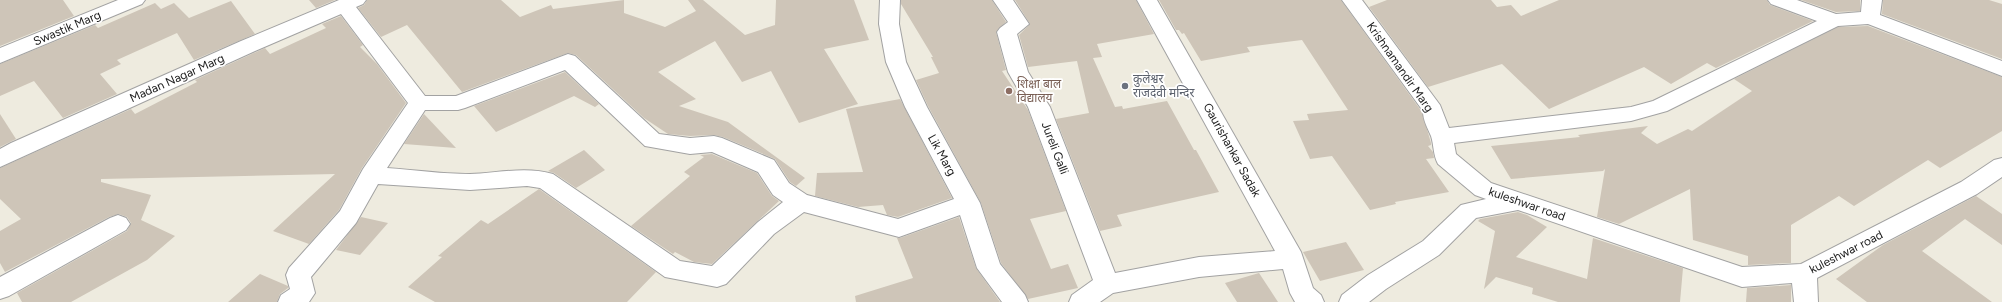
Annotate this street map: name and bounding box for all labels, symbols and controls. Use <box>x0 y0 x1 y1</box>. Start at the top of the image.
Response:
street label: Swastik Marg <box>31 8 103 48</box>
street label: Krishnamandir Marg <box>1364 19 1436 115</box>
street label: Madan Nagar Marg <box>128 51 226 105</box>
place label: कुलेश्वर राजदेवी मन्दिर <box>1133 71 1195 100</box>
place label: शिक्षा बाल विद्यालय <box>1017 76 1062 105</box>
marker: कुलेश्वर राजदेवी मन्दिर <box>1120 81 1130 91</box>
marker: शिक्षा बाल विद्यालय <box>1004 86 1014 96</box>
street label: Gaurishankar Sadak <box>1200 101 1264 200</box>
street label: Jureli Galli <box>1039 120 1071 176</box>
street label: Lik Marg <box>925 132 959 178</box>
street label: kuleshwar road <box>1487 184 1567 224</box>
street label: kuleshwar road <box>1807 227 1885 277</box>

